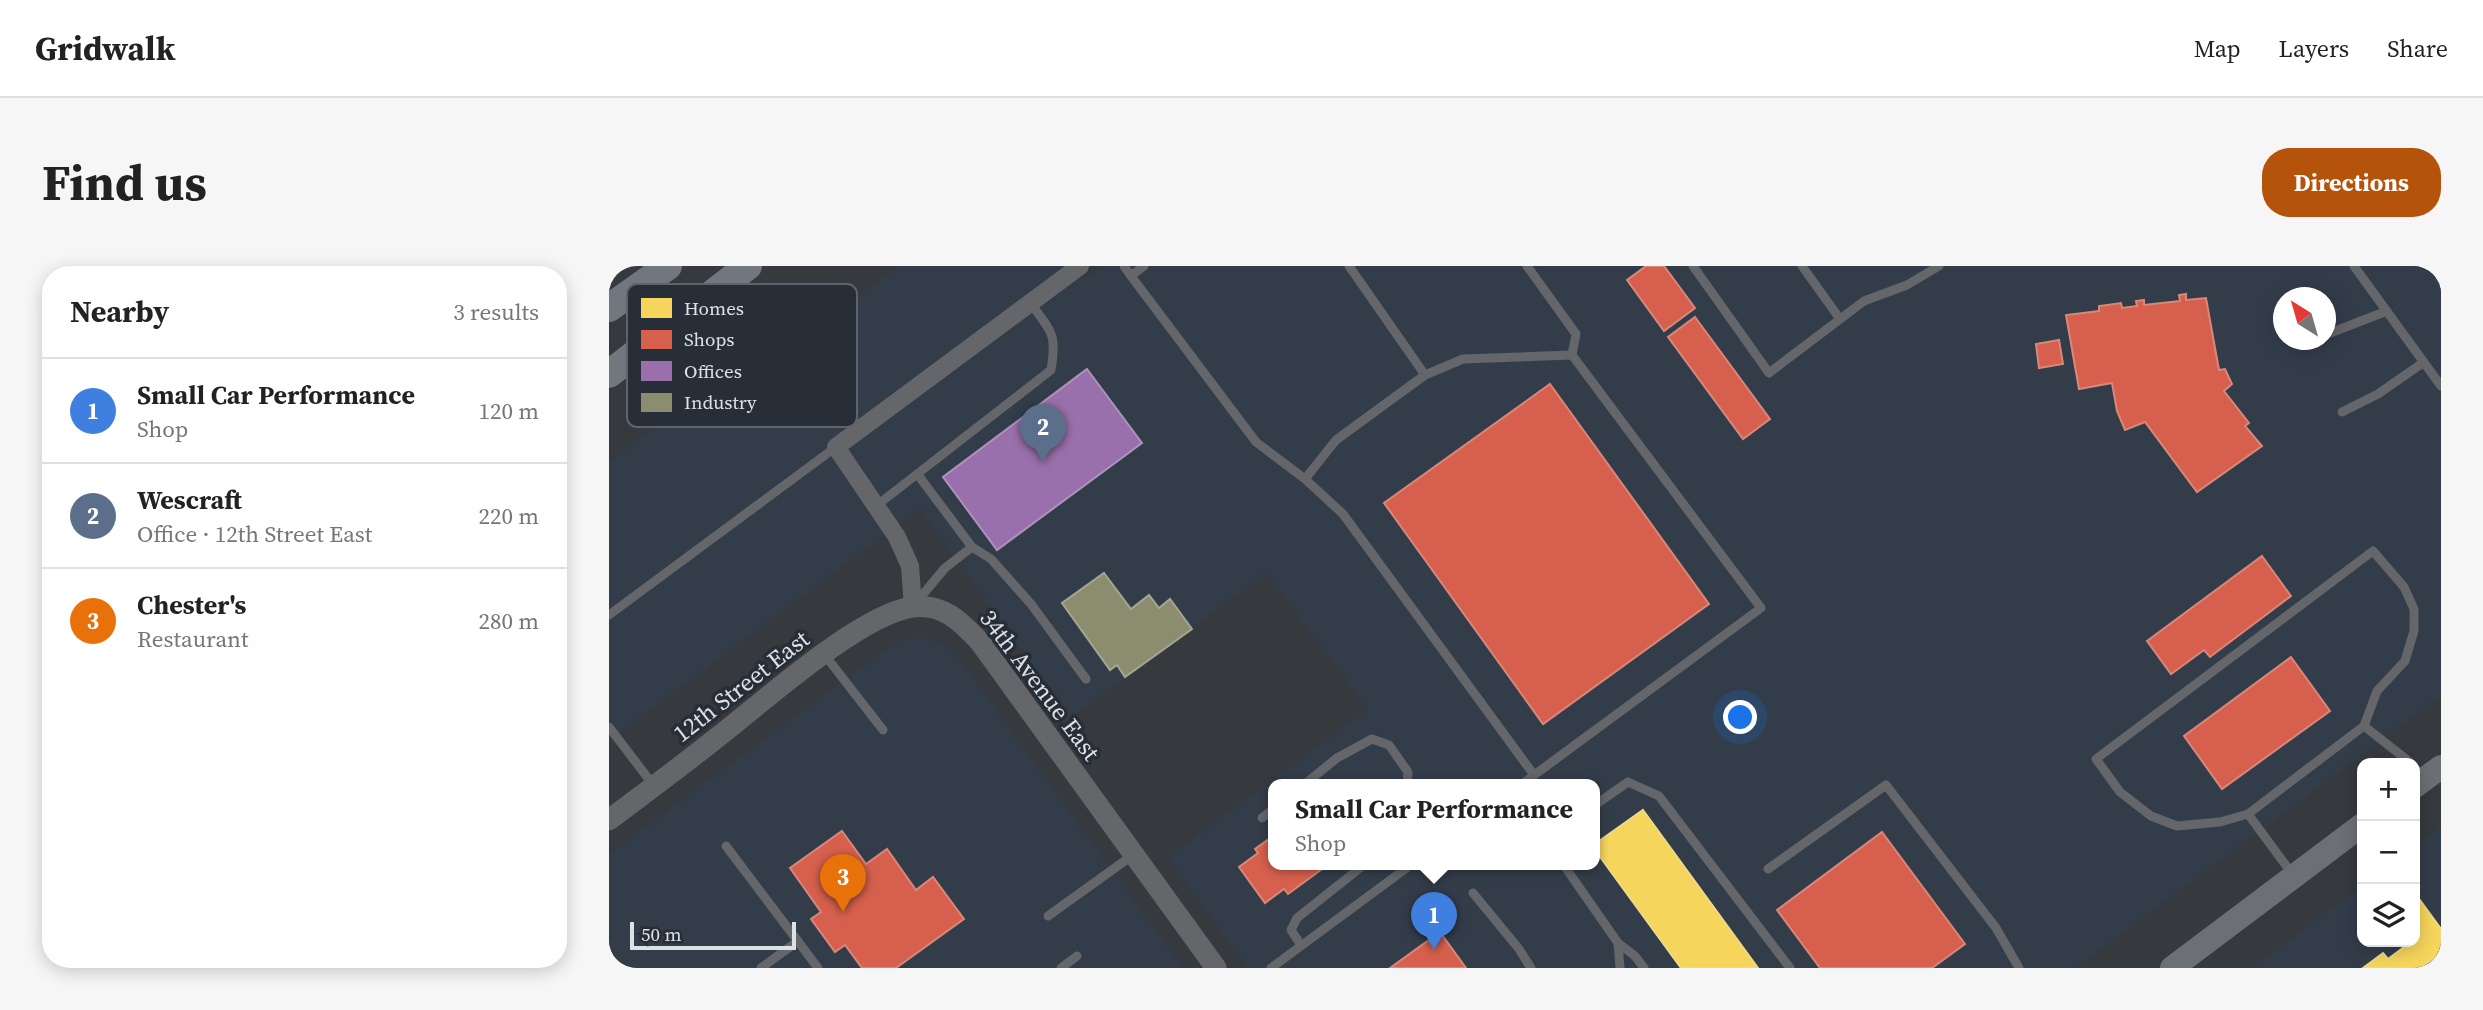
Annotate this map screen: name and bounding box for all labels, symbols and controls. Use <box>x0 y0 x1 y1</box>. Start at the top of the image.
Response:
text: Gridwalk <box>35 26 175 71</box>
text: Map <box>2194 32 2241 65</box>
text: Layers <box>2279 32 2349 65</box>
text: Share <box>2387 32 2448 65</box>
button: Directions <box>2262 148 2441 217</box>
text: Find us <box>42 149 207 216</box>
legend <box>627 284 857 427</box>
north arrow <box>2273 287 2336 350</box>
text: Nearby <box>70 291 169 332</box>
text: Homes <box>684 295 744 321</box>
text: 3 results <box>453 296 539 328</box>
text: Shops <box>684 326 735 352</box>
text: Offices <box>684 358 742 384</box>
text: Small Car Performance <box>137 377 415 413</box>
text: Industry <box>684 389 757 415</box>
text: 1 <box>87 395 99 427</box>
text: 120 m <box>478 395 539 427</box>
pin: 2 <box>1020 404 1066 462</box>
text: Shop <box>137 413 188 445</box>
text: Wescraft <box>137 482 242 518</box>
text: 2 <box>87 500 99 532</box>
text: 220 m <box>478 500 539 532</box>
text: Office · 12th Street East <box>137 518 372 550</box>
text: Chester's <box>137 587 246 623</box>
street label: 34th Avenue East <box>972 603 1108 767</box>
text: 3 <box>87 605 99 637</box>
text: 280 m <box>478 605 539 637</box>
street label: 12th Street East <box>666 622 816 750</box>
text: Restaurant <box>137 623 248 655</box>
your location <box>1723 700 1757 734</box>
map controls <box>2357 758 2420 947</box>
button: + <box>2357 758 2420 821</box>
popup <box>1268 779 1600 870</box>
text: Small Car Performance <box>1295 791 1573 827</box>
button: − <box>2357 821 2420 884</box>
text: Shop <box>1295 827 1346 859</box>
pin: 3 <box>820 854 866 912</box>
button: layers <box>2357 884 2420 947</box>
pin: 1 <box>1411 892 1457 950</box>
scale bar <box>630 919 796 951</box>
text: 50 m <box>641 921 682 947</box>

